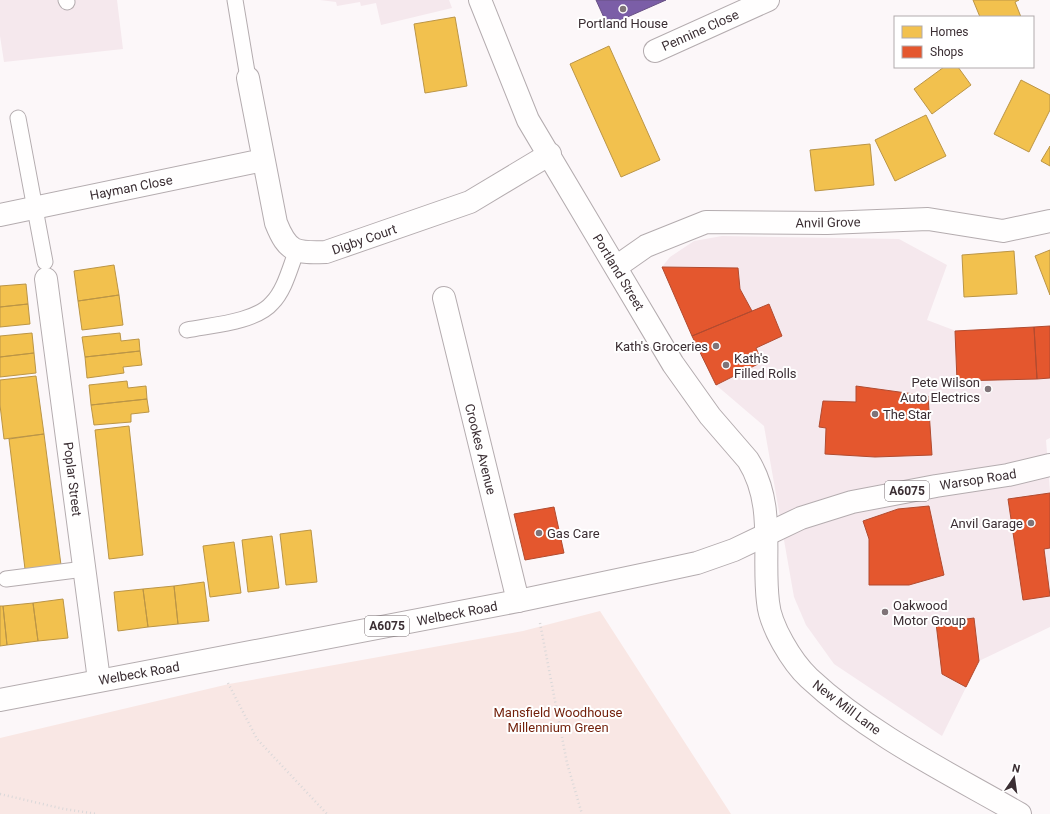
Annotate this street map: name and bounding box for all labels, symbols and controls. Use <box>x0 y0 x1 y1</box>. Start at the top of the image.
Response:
marker: Portland House <box>618 4 628 14</box>
street label: Pennine Close <box>659 7 741 54</box>
place label: Portland House <box>578 16 668 31</box>
legend <box>894 16 1034 68</box>
text: Homes <box>930 25 968 39</box>
text: Shops <box>930 45 964 59</box>
street label: Hayman Close <box>88 172 174 203</box>
street label: Anvil Grove <box>795 214 861 231</box>
street label: Digby Court <box>330 221 399 258</box>
street label: Portland Street <box>590 231 647 313</box>
place label: Kath's Groceries <box>615 339 708 354</box>
marker: Kath's Groceries <box>711 341 721 351</box>
place label: Kath's Filled Rolls <box>734 351 797 381</box>
marker: Kath's Filled Rolls <box>721 360 731 370</box>
place label: Pete Wilson Auto Electrics <box>900 375 980 405</box>
marker: Pete Wilson Auto Electrics <box>983 384 993 394</box>
street label: Crookes Avenue <box>462 402 499 496</box>
place label: The Star <box>883 407 932 422</box>
marker: The Star <box>870 409 880 419</box>
street label: Poplar Street <box>60 441 85 517</box>
street label: Warsop Road <box>939 466 1017 493</box>
road number: A6075 <box>885 481 929 501</box>
place label: Anvil Garage <box>950 516 1023 531</box>
marker: Anvil Garage <box>1026 518 1036 528</box>
place label: Gas Care <box>547 526 600 541</box>
marker: Gas Care <box>534 528 544 538</box>
street label: Welbeck Road <box>415 598 499 629</box>
place label: Oakwood Motor Group <box>893 598 966 628</box>
marker: Oakwood Motor Group <box>880 607 890 617</box>
road number: A6075 <box>365 616 409 636</box>
street label: Welbeck Road <box>97 659 181 688</box>
street label: New Mill Lane <box>810 677 884 738</box>
park label: Mansfield Woodhouse Millennium Green <box>494 705 623 735</box>
north arrow <box>994 758 1034 798</box>
text: N <box>1011 762 1022 776</box>

